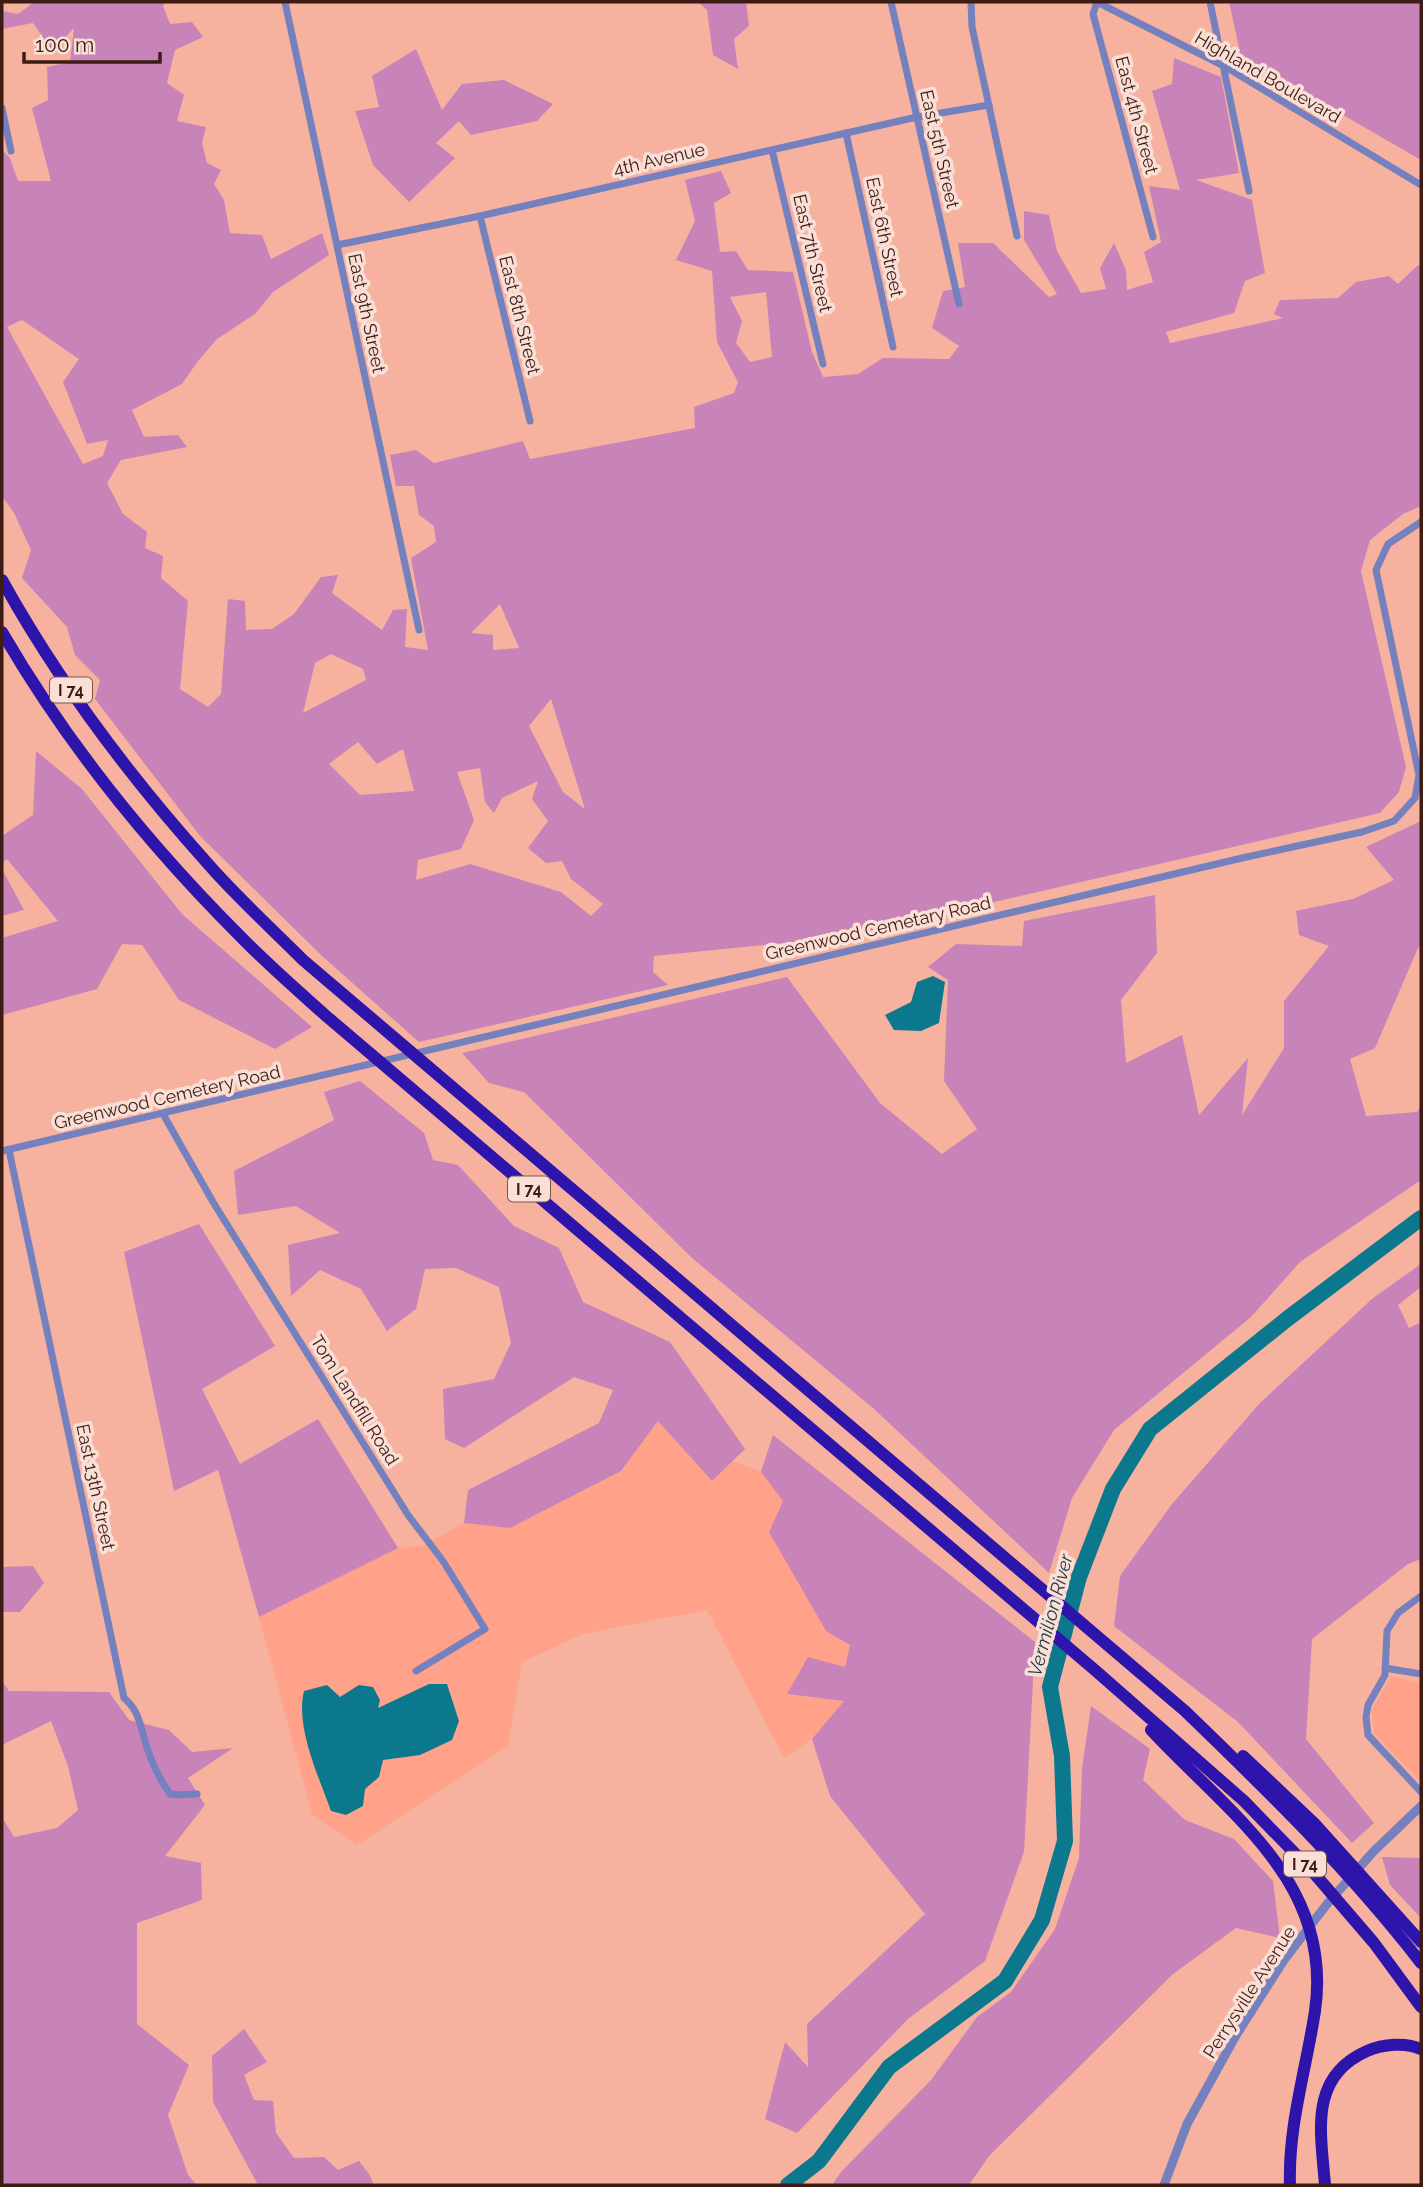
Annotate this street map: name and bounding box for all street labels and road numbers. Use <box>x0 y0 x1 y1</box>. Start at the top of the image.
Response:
street label: Highland Boulevard <box>1191 27 1345 127</box>
street label: East 4th Street <box>1111 54 1163 176</box>
street label: East 5th Street <box>916 88 964 210</box>
street label: 4th Avenue <box>611 138 707 180</box>
street label: East 6th Street <box>862 175 908 299</box>
street label: East 7th Street <box>789 192 837 314</box>
street label: East 9th Street <box>344 251 390 375</box>
street label: East 8th Street <box>495 253 545 377</box>
road number: I 74 <box>50 678 92 702</box>
street label: Greenwood Cemetary Road <box>763 892 993 964</box>
street label: Greenwood Cemetery Road <box>52 1061 282 1133</box>
road number: I 74 <box>508 1176 550 1202</box>
street label: Tom Landfill Road <box>307 1331 403 1469</box>
street label: East 13th Street <box>72 1422 120 1552</box>
road number: I 74 <box>1284 1852 1326 1876</box>
street label: Perrysville Avenue <box>1198 1922 1300 2062</box>

